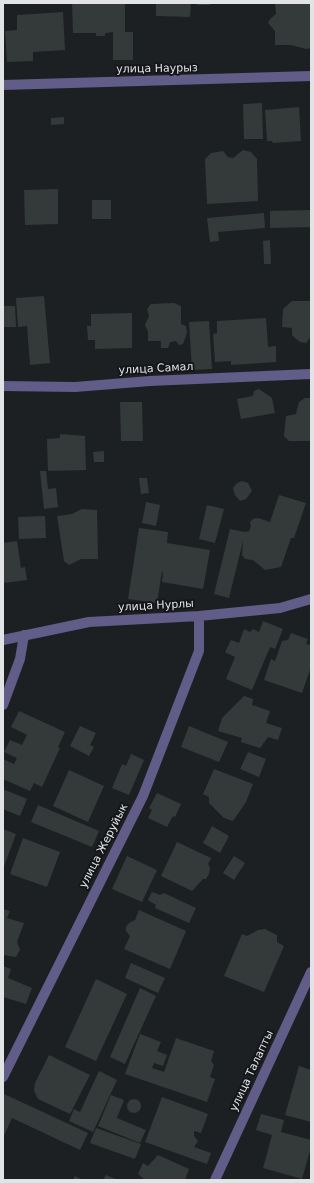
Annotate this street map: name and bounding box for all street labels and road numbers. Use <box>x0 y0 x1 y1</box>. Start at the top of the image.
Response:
street label: улица Наурыз <box>116 62 198 76</box>
street label: улица Самал <box>118 360 194 378</box>
street label: улица Нурлы <box>118 597 194 615</box>
street label: улица Жеруйык <box>77 802 131 890</box>
street label: улица Талапты <box>227 1028 277 1114</box>

